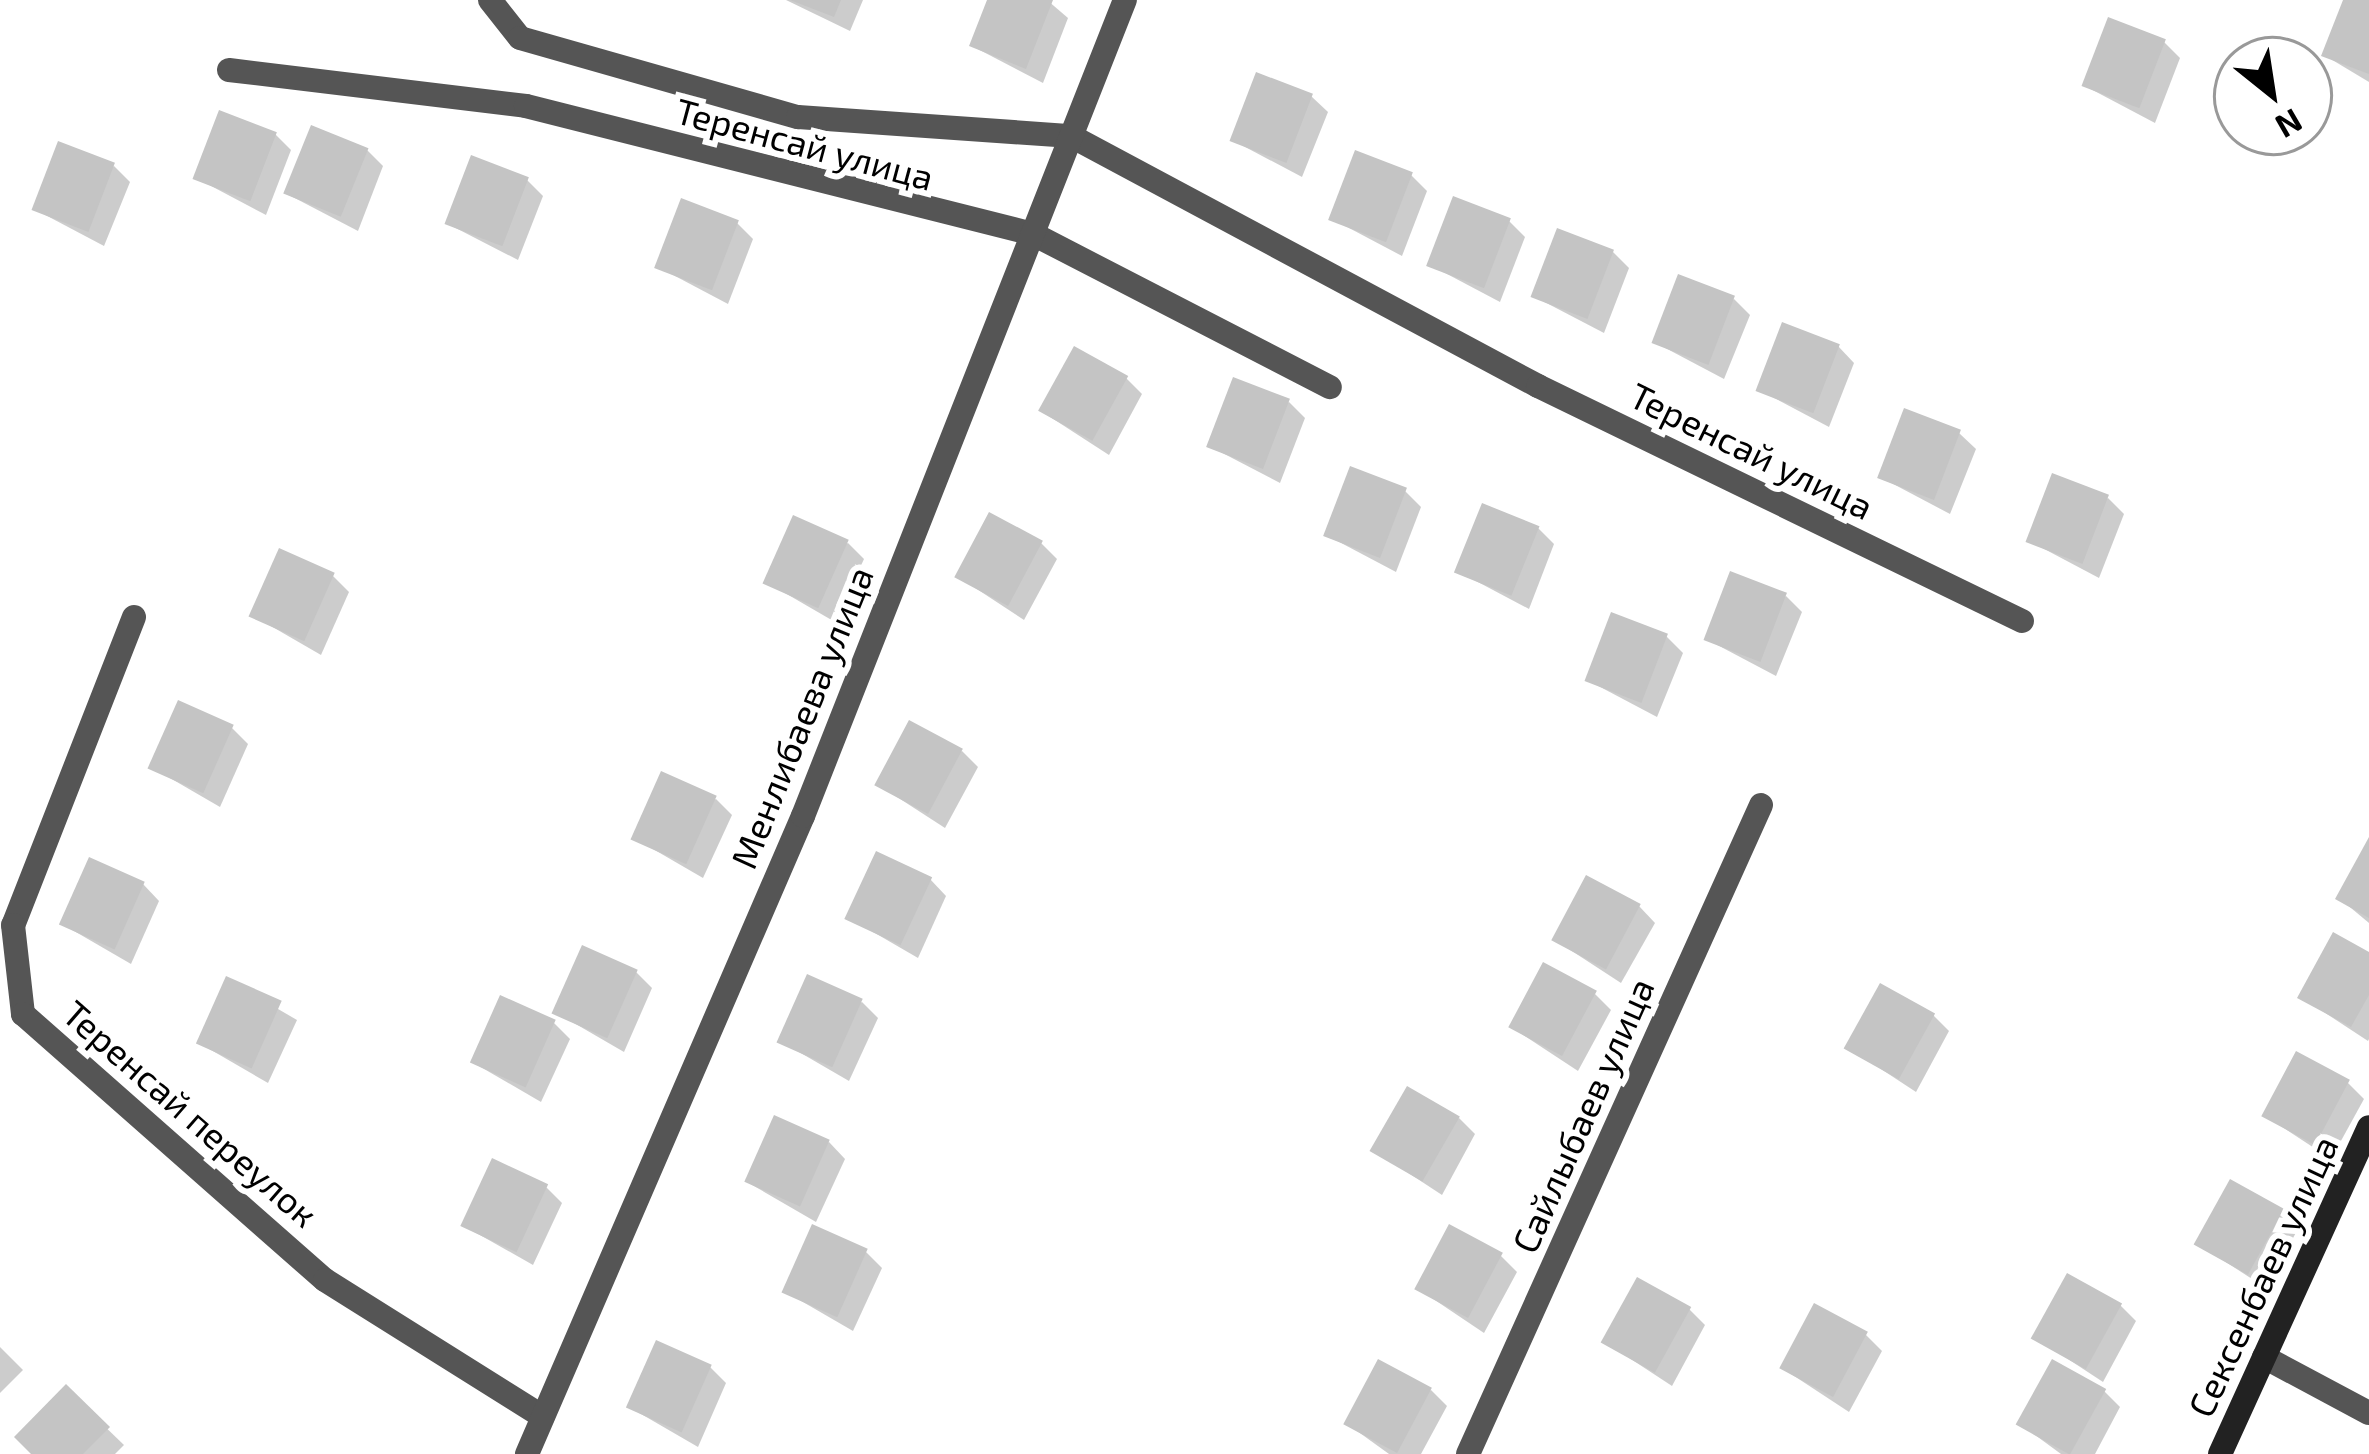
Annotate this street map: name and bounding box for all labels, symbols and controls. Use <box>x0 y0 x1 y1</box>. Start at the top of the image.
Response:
north arrow <box>2213 36 2333 156</box>
street label: Теренсай улица <box>671 88 939 198</box>
text: N <box>2269 101 2310 148</box>
street label: Теренсай улица <box>1623 372 1881 528</box>
street label: Менлибаева улица <box>721 560 881 874</box>
street label: Сайлыбаев улица <box>1502 971 1662 1259</box>
street label: Теренсай переулок <box>55 991 327 1235</box>
street label: Сексенбаев улица <box>2178 1129 2346 1423</box>

